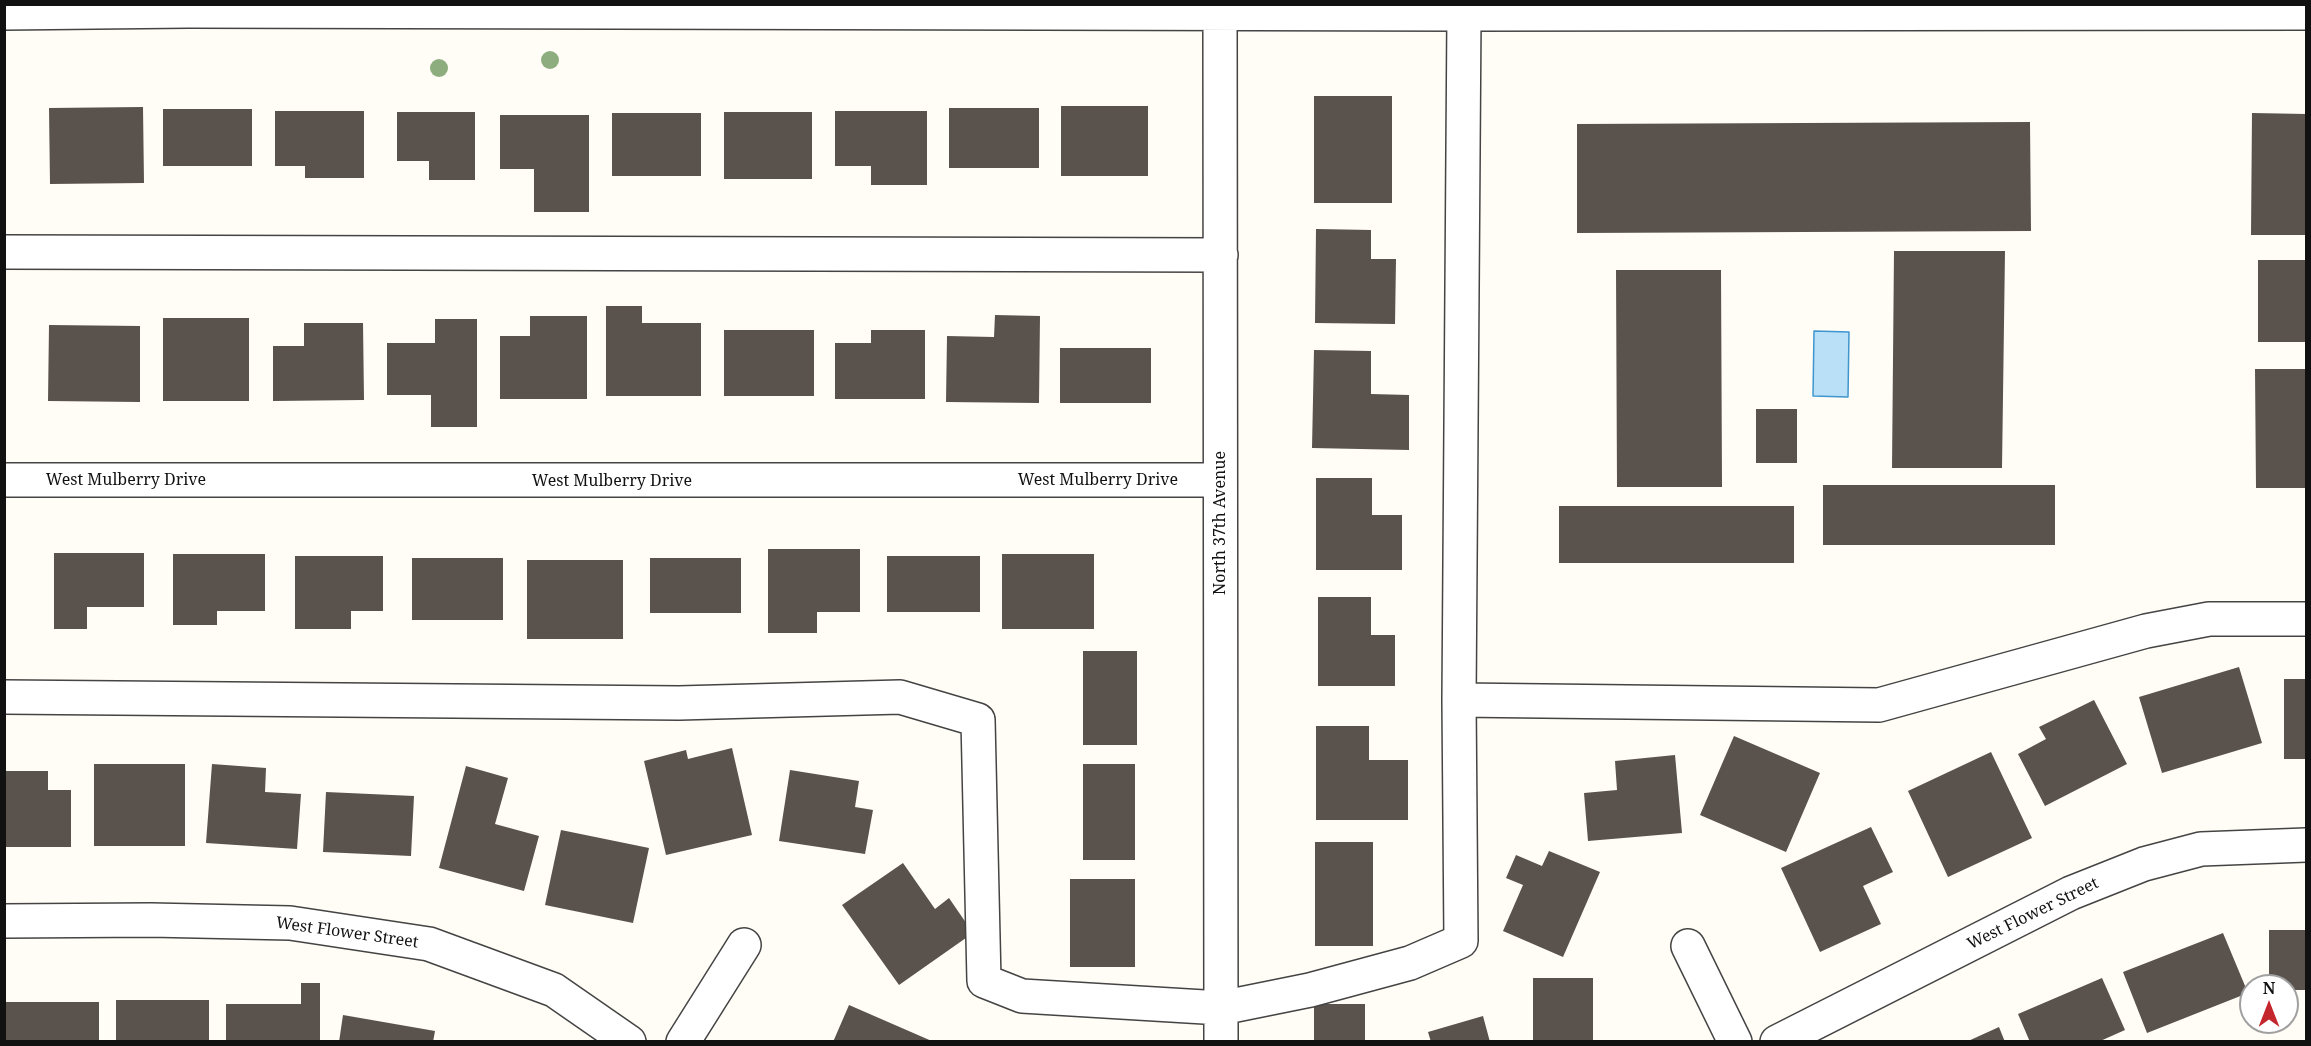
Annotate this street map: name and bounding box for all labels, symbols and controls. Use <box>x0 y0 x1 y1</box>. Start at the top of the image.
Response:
street label: North 37th Avenue <box>1210 451 1230 595</box>
street label: West Mulberry Drive <box>46 470 206 490</box>
street label: West Mulberry Drive <box>1018 470 1178 490</box>
street label: West Mulberry Drive <box>532 471 692 491</box>
street label: West Flower Street <box>1964 874 2102 954</box>
street label: West Flower Street <box>275 913 419 953</box>
north arrow <box>2239 974 2299 1034</box>
text: N <box>2263 977 2275 999</box>

